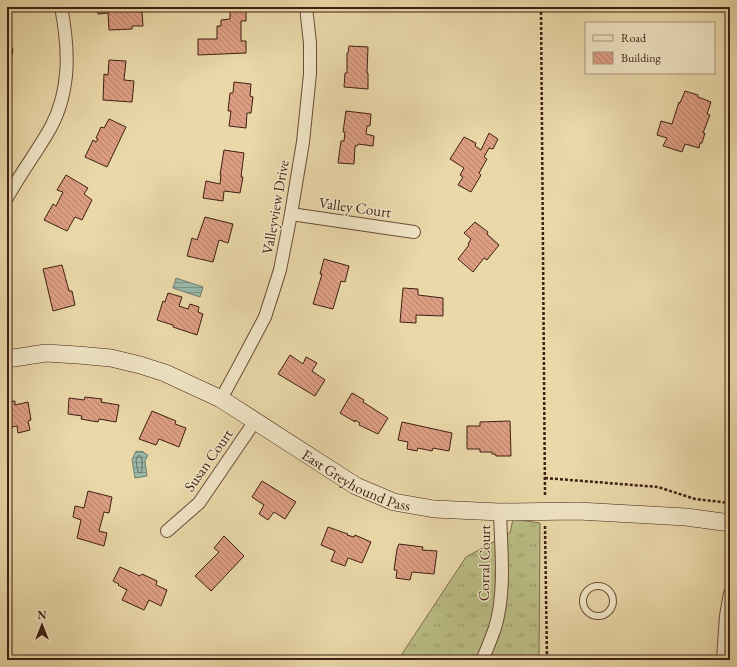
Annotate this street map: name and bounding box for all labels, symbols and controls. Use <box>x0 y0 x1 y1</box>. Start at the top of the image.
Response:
legend <box>585 22 715 74</box>
text: Road <box>621 30 647 46</box>
text: Building <box>621 50 662 66</box>
street label: Valleyview Drive <box>257 158 293 256</box>
street label: Valley Court <box>318 193 393 222</box>
street label: Susan Court <box>179 425 237 495</box>
street label: East Greyhound Pass <box>299 444 412 514</box>
street label: Corral Court <box>474 524 494 601</box>
north arrow <box>22 605 62 645</box>
text: N <box>38 608 47 622</box>

